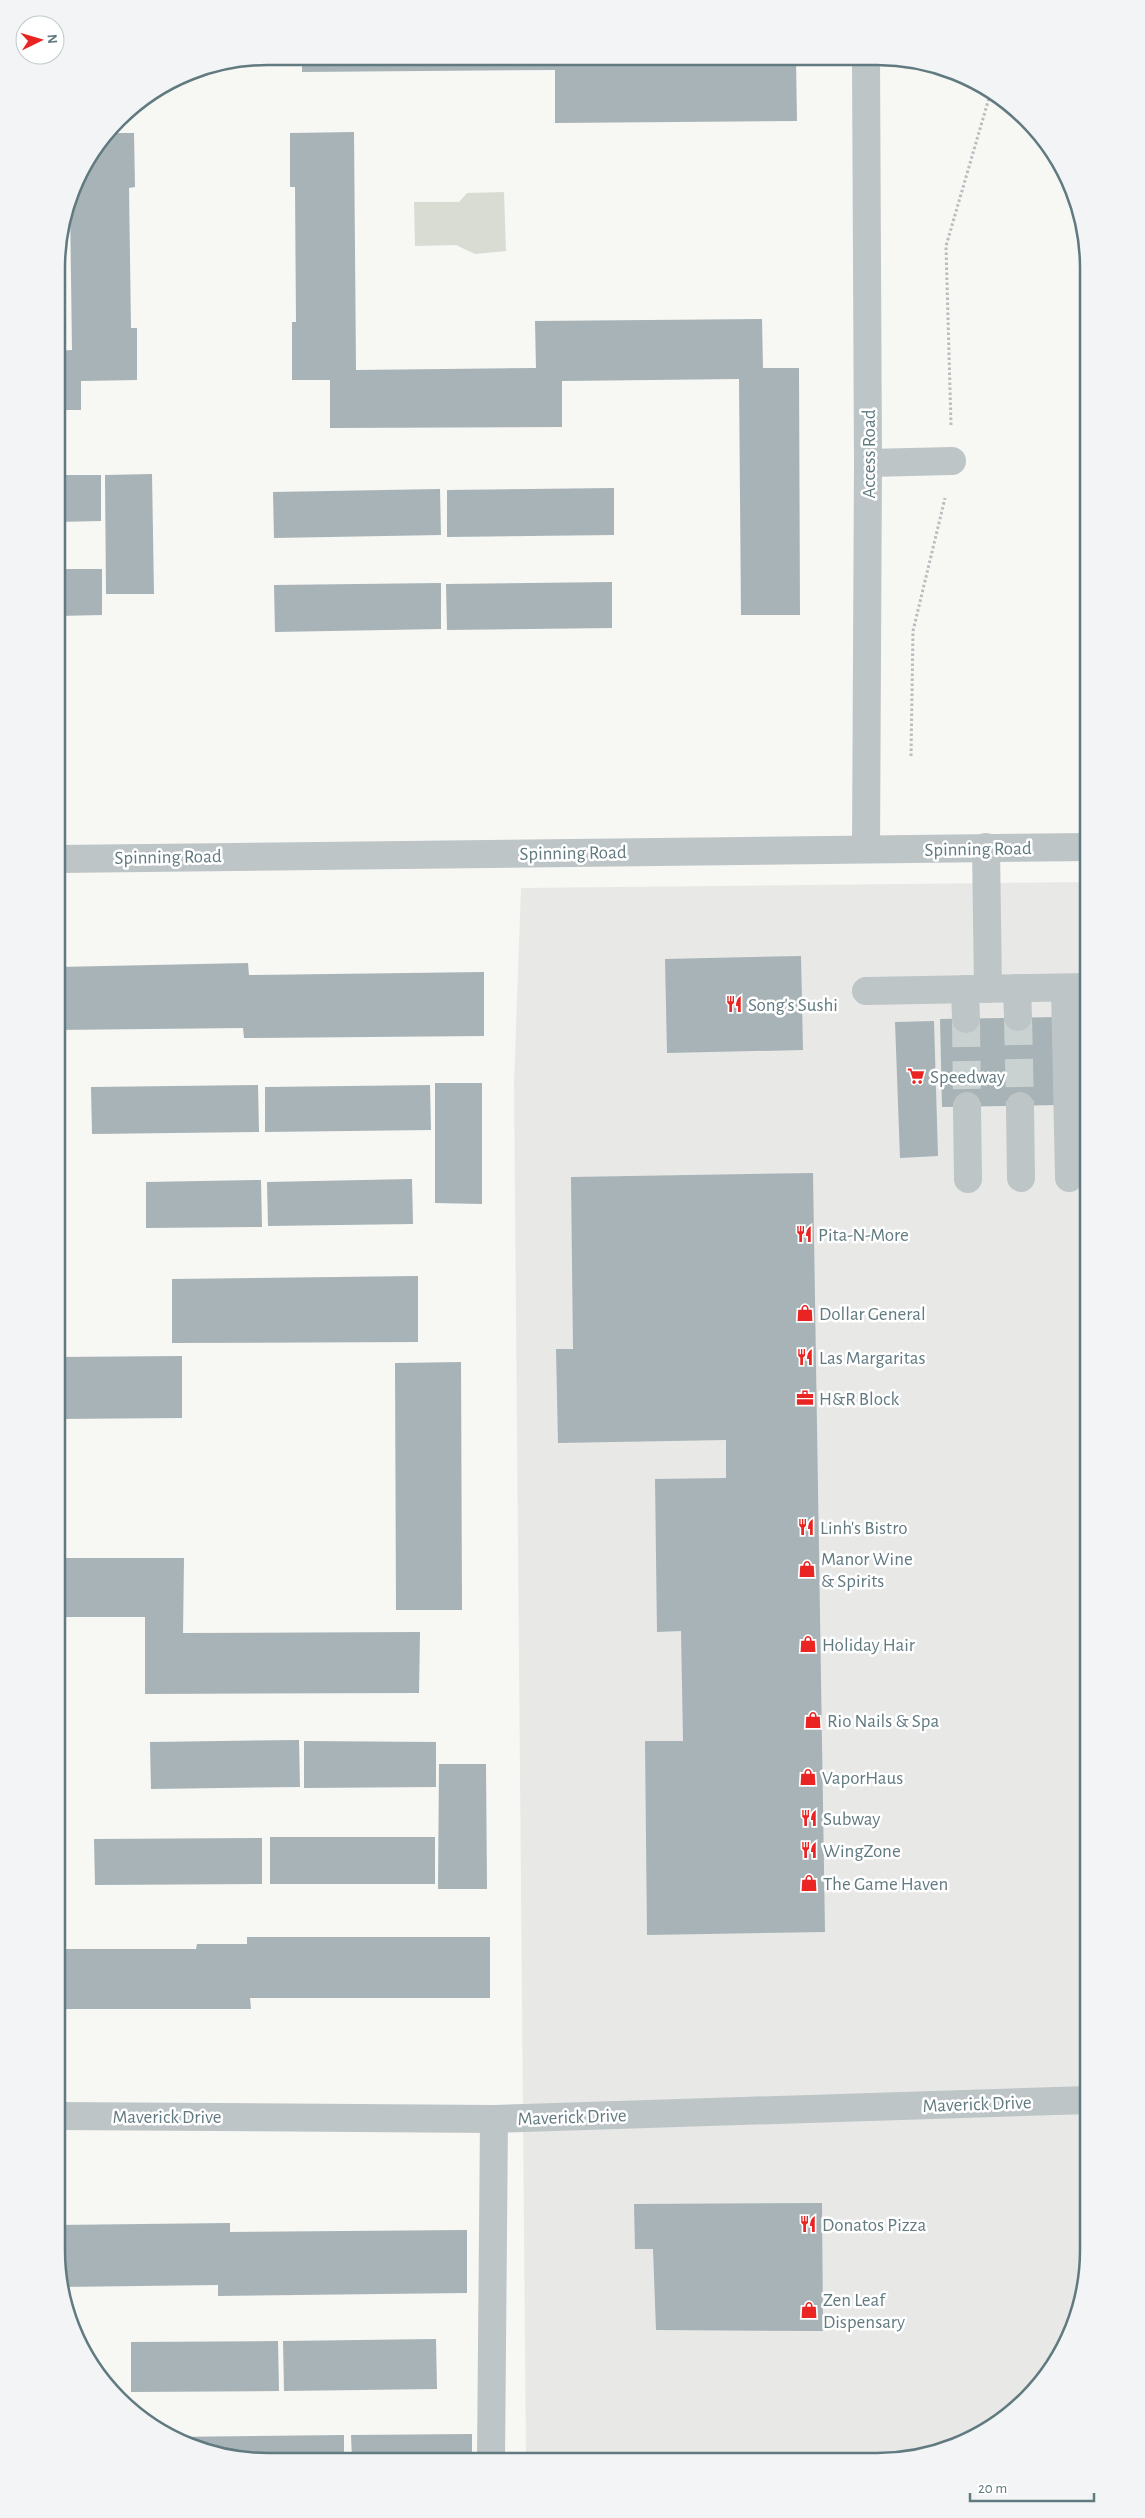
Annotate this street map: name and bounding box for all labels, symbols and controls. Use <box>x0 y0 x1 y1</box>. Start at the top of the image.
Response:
north arrow <box>15 15 65 65</box>
text: N <box>45 33 59 44</box>
street label: Access Road <box>860 409 879 499</box>
street label: Spinning Road <box>924 839 1032 860</box>
street label: Spinning Road <box>519 843 627 864</box>
street label: Spinning Road <box>114 847 222 868</box>
restaurant icon: Song's Sushi <box>724 994 744 1014</box>
place label: Song's Sushi <box>748 996 838 1015</box>
supermarket icon: Speedway <box>906 1066 926 1086</box>
place label: Speedway <box>930 1068 1005 1087</box>
restaurant icon: Pita-N-More <box>794 1224 814 1244</box>
place label: Pita-N-More <box>818 1226 909 1245</box>
shop icon: Dollar General <box>795 1303 815 1323</box>
place label: Dollar General <box>819 1305 926 1324</box>
restaurant icon: Las Margaritas <box>795 1347 815 1367</box>
place label: Las Margaritas <box>819 1349 926 1368</box>
office icon: H&R Block <box>795 1388 815 1408</box>
place label: H&R Block <box>819 1390 899 1409</box>
restaurant icon: Linh's Bistro <box>796 1517 816 1537</box>
place label: Linh's Bistro <box>820 1519 908 1538</box>
place label: Manor Wine & Spirits <box>821 1550 913 1591</box>
shop icon: Manor Wine & Spirits <box>797 1559 817 1579</box>
shop icon: Holiday Hair <box>798 1634 818 1654</box>
place label: Holiday Hair <box>822 1636 915 1655</box>
shop icon: Rio Nails & Spa <box>803 1710 823 1730</box>
place label: Rio Nails & Spa <box>827 1712 939 1731</box>
shop icon: VaporHaus <box>798 1767 818 1787</box>
place label: VaporHaus <box>822 1769 903 1788</box>
restaurant icon: Subway <box>799 1808 819 1828</box>
place label: Subway <box>823 1810 880 1829</box>
restaurant icon: WingZone <box>799 1840 819 1860</box>
place label: WingZone <box>823 1842 901 1861</box>
shop icon: The Game Haven <box>799 1873 819 1893</box>
place label: The Game Haven <box>823 1875 948 1894</box>
street label: Maverick Drive <box>922 2093 1032 2116</box>
street label: Maverick Drive <box>517 2106 627 2129</box>
street label: Maverick Drive <box>112 2108 222 2127</box>
restaurant icon: Donatos Pizza <box>798 2214 818 2234</box>
place label: Donatos Pizza <box>822 2216 926 2235</box>
place label: Zen Leaf Dispensary <box>823 2291 905 2332</box>
shop icon: Zen Leaf Dispensary <box>799 2300 819 2320</box>
scale bar <box>970 2470 1094 2502</box>
text: 20 m <box>978 2481 1007 2496</box>

